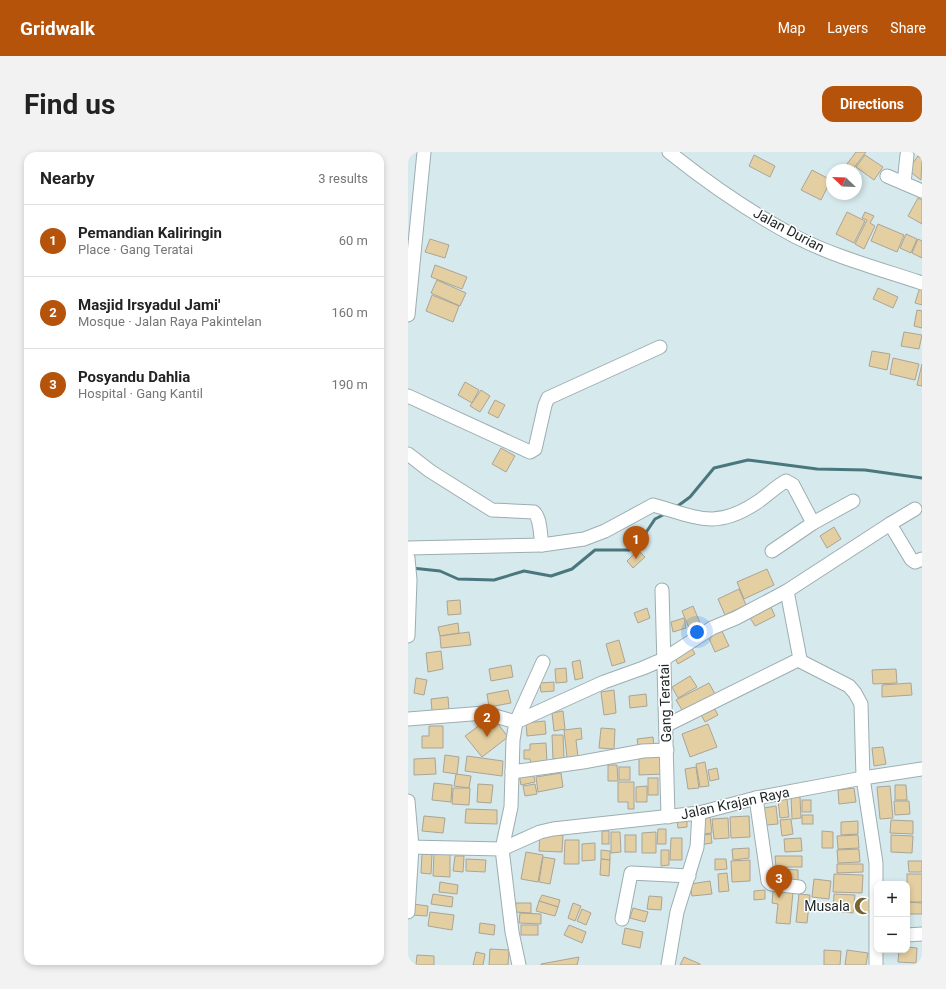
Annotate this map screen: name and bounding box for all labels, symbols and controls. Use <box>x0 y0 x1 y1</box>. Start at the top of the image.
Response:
text: Gridwalk <box>20 17 95 40</box>
text: Map <box>778 20 805 36</box>
text: Layers <box>827 20 868 36</box>
text: Share <box>890 20 926 36</box>
button: Directions <box>822 86 922 122</box>
text: Find us <box>24 88 115 121</box>
north arrow <box>826 164 862 200</box>
text: Nearby <box>40 168 95 188</box>
text: 3 results <box>318 171 368 186</box>
street label: Jalan Durian <box>751 205 827 255</box>
text: Pemandian Kaliringin <box>78 224 222 242</box>
text: 1 <box>49 233 57 248</box>
text: 60 m <box>339 233 368 248</box>
text: Place · Gang Teratai <box>78 242 193 257</box>
text: Masjid Irsyadul Jami' <box>78 296 220 314</box>
text: 2 <box>49 305 57 320</box>
text: 160 m <box>331 305 368 320</box>
text: Mosque · Jalan Raya Pakintelan <box>78 314 262 329</box>
text: Posyandu Dahlia <box>78 368 190 386</box>
text: 3 <box>49 377 57 392</box>
text: 190 m <box>331 377 368 392</box>
text: Hospital · Gang Kantil <box>78 386 203 401</box>
pin: 1 <box>623 526 649 559</box>
your location <box>687 622 707 642</box>
street label: Gang Teratai <box>656 663 674 743</box>
pin: 2 <box>474 704 500 737</box>
street label: Jalan Krajan Raya <box>679 784 791 822</box>
pin: 3 <box>766 865 792 898</box>
map controls <box>874 881 910 953</box>
button: + <box>874 881 910 917</box>
mosque icon: Musala <box>853 896 873 916</box>
place label: Musala <box>804 898 850 914</box>
button: − <box>874 917 910 953</box>

